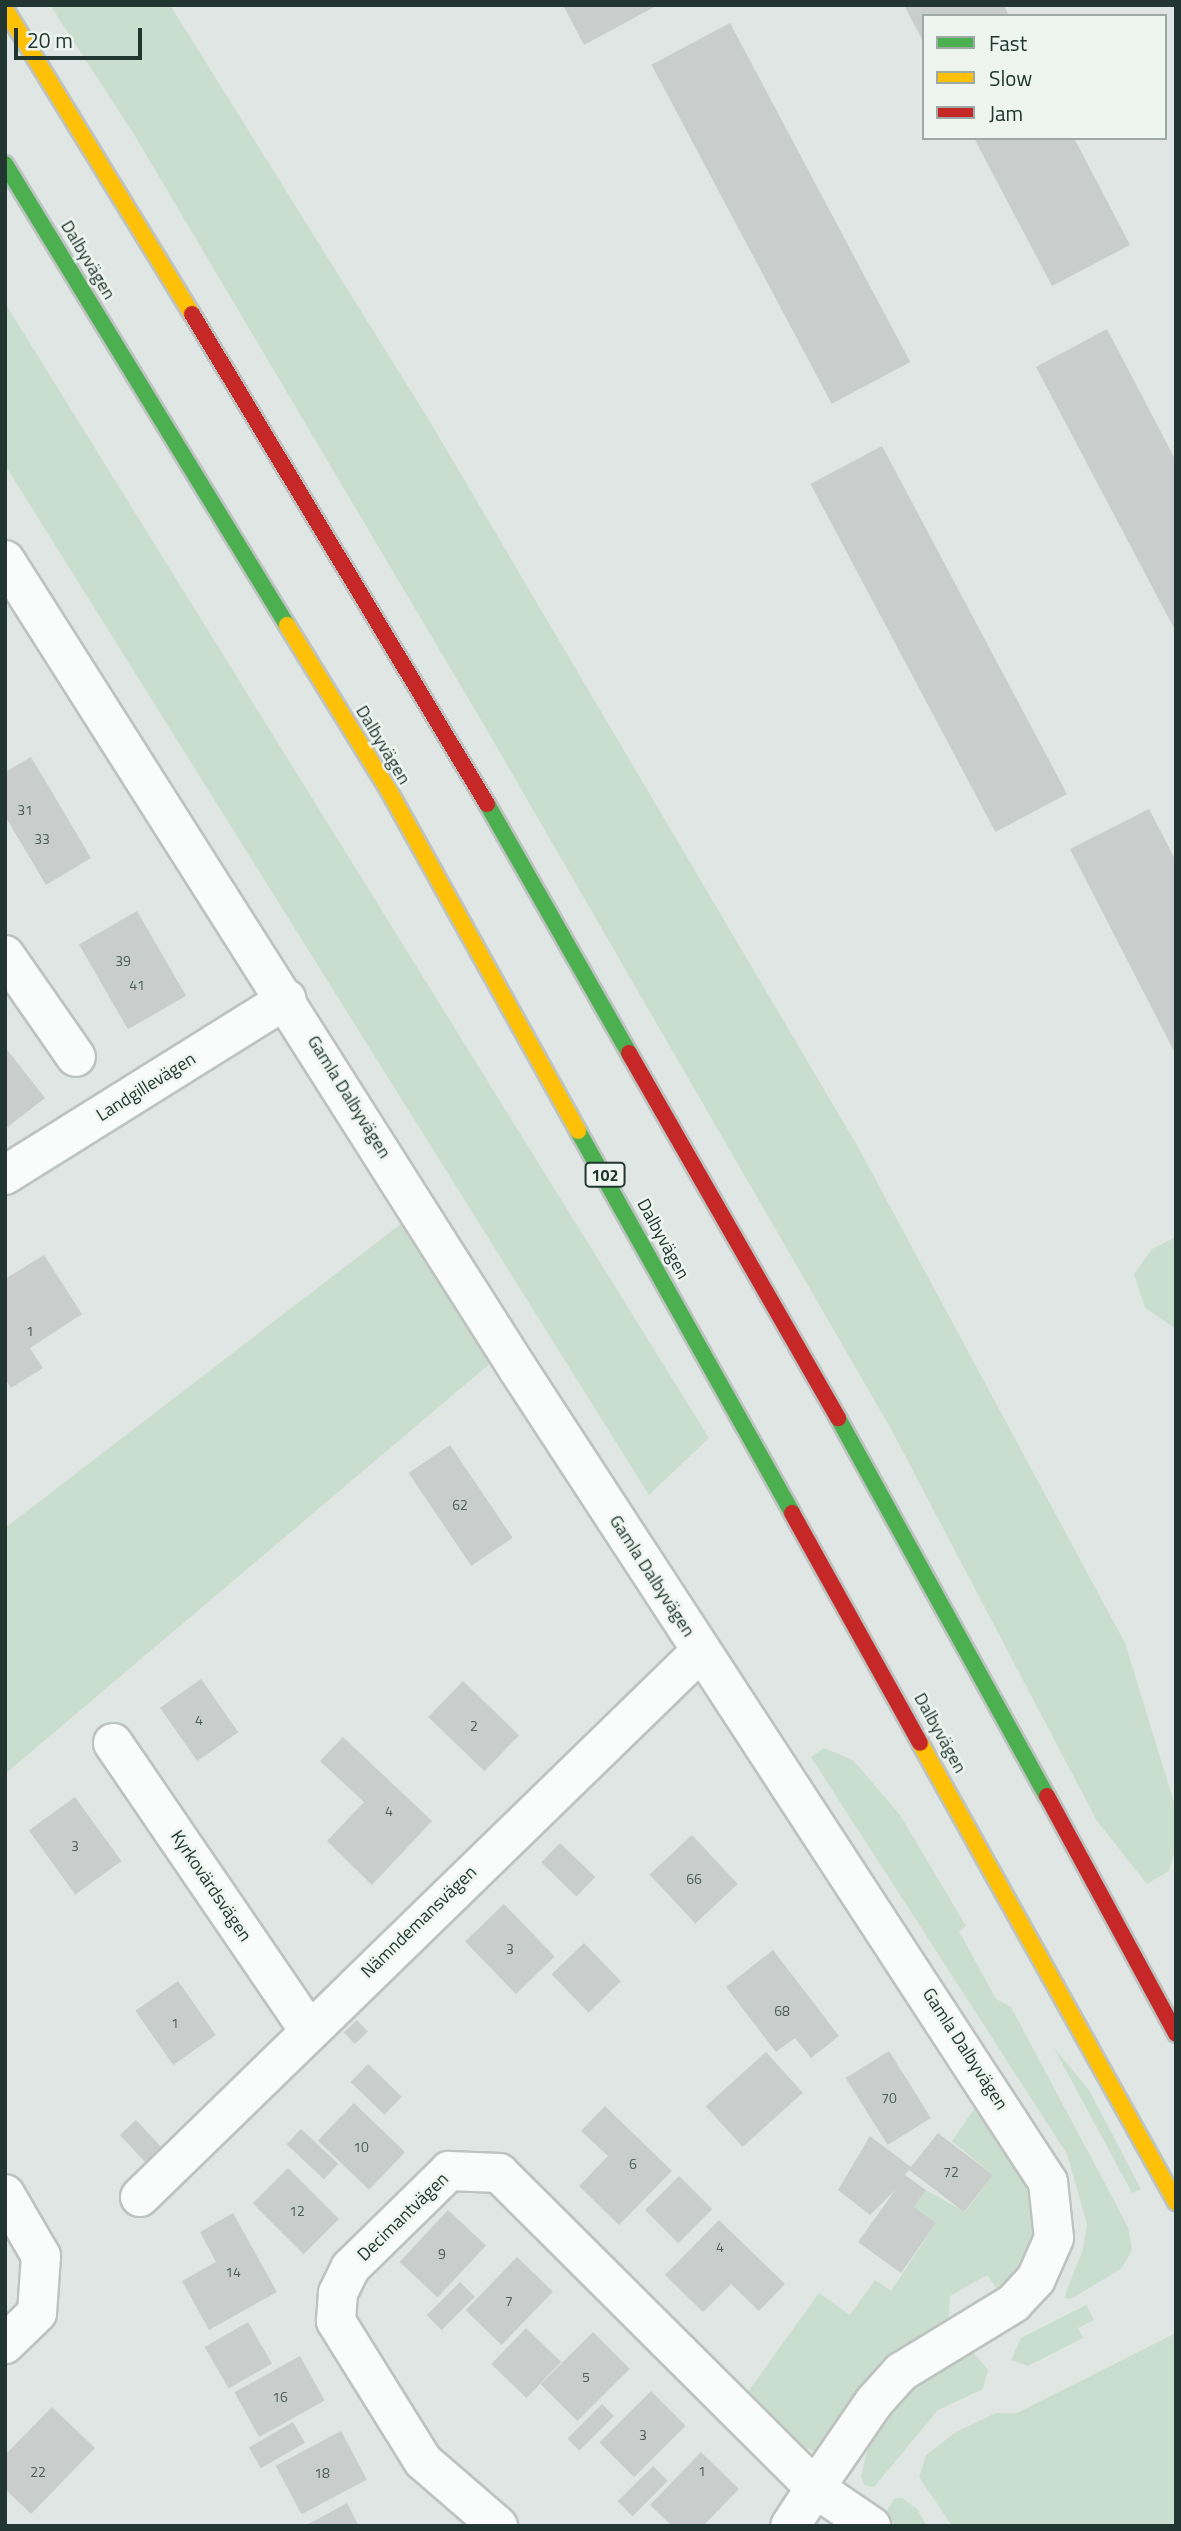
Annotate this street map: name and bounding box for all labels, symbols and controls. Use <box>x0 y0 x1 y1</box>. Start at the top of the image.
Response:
scale bar <box>18 14 145 58</box>
legend <box>922 14 1167 140</box>
text: 20 m <box>27 24 73 56</box>
text: Fast <box>989 27 1027 59</box>
text: Slow <box>989 62 1032 94</box>
text: Jam <box>989 97 1023 129</box>
street label: Dalbyvägen <box>56 217 120 303</box>
street label: Dalbyvägen <box>351 702 415 788</box>
house number: 31 <box>17 802 33 818</box>
house number: 33 <box>34 831 50 847</box>
house number: 39 <box>115 953 131 969</box>
house number: 41 <box>129 977 145 993</box>
street label: Gamla Dalbyvägen <box>303 1032 395 1162</box>
street label: Landgillevägen <box>92 1048 200 1126</box>
road number: 102 <box>584 1162 626 1188</box>
street label: Dalbyvägen <box>632 1195 694 1283</box>
house number: 1 <box>26 1323 34 1339</box>
house number: 62 <box>452 1497 468 1513</box>
street label: Gamla Dalbyvägen <box>605 1511 699 1641</box>
street label: Dalbyvägen <box>909 1689 971 1777</box>
house number: 4 <box>195 1712 203 1728</box>
house number: 2 <box>470 1718 478 1734</box>
house number: 4 <box>385 1803 393 1819</box>
street label: Kyrkovärdsvägen <box>166 1826 256 1946</box>
house number: 3 <box>71 1838 79 1854</box>
street label: Nämndemansvägen <box>357 1861 481 1983</box>
house number: 66 <box>686 1871 702 1887</box>
house number: 3 <box>506 1941 514 1957</box>
street label: Gamla Dalbyvägen <box>918 1984 1012 2114</box>
house number: 68 <box>774 2003 790 2019</box>
house number: 1 <box>171 2015 179 2031</box>
house number: 70 <box>881 2090 897 2106</box>
house number: 10 <box>353 2139 369 2155</box>
house number: 6 <box>629 2156 637 2172</box>
house number: 72 <box>943 2164 959 2180</box>
street label: Decimantvägen <box>353 2168 453 2266</box>
house number: 12 <box>289 2203 305 2219</box>
house number: 4 <box>716 2239 724 2255</box>
house number: 9 <box>438 2246 446 2262</box>
house number: 14 <box>225 2264 241 2280</box>
house number: 7 <box>505 2293 513 2309</box>
house number: 5 <box>582 2369 590 2385</box>
house number: 16 <box>272 2389 288 2405</box>
house number: 3 <box>639 2427 647 2443</box>
house number: 1 <box>698 2463 706 2479</box>
house number: 22 <box>30 2464 46 2480</box>
house number: 18 <box>314 2465 330 2481</box>

